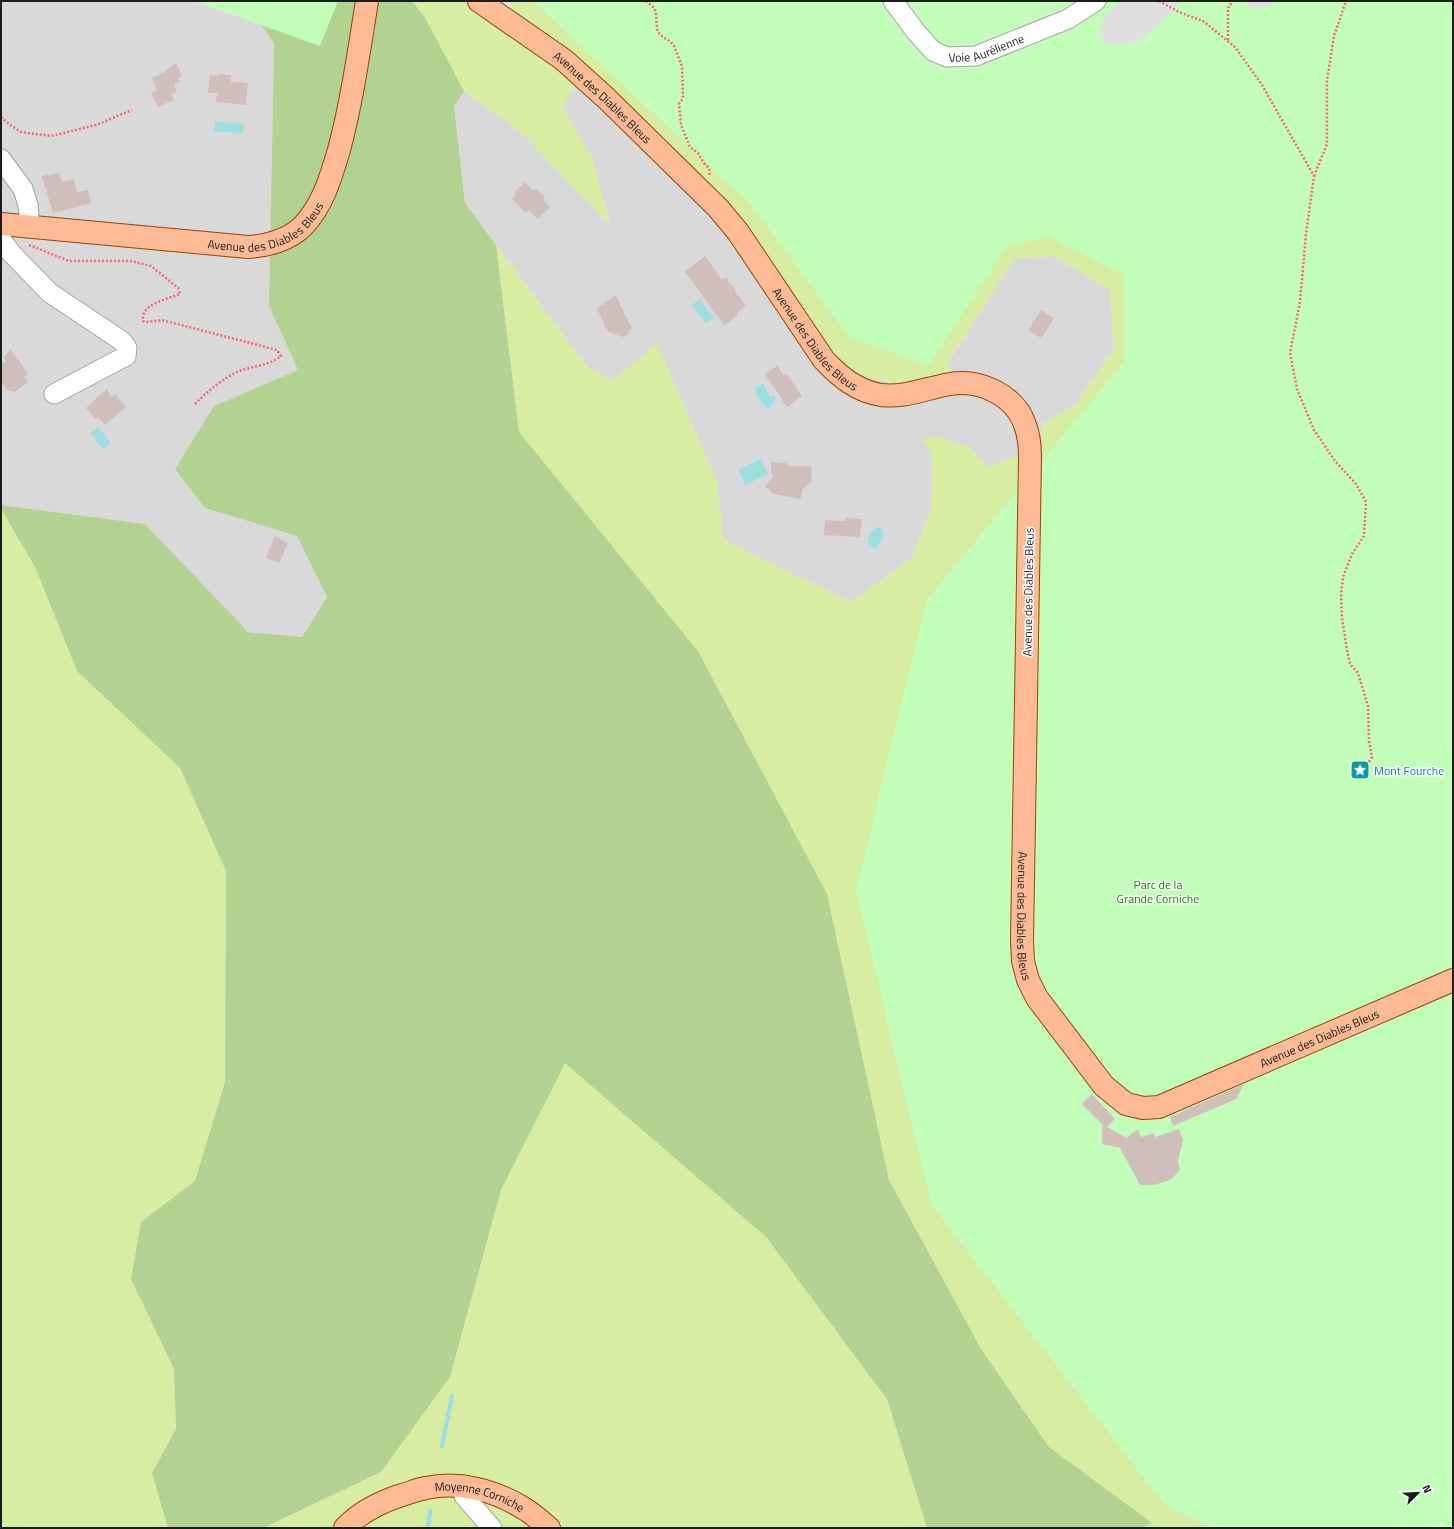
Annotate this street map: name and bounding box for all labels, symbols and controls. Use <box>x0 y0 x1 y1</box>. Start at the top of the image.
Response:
street label: Voie Aurélienne <box>948 28 1027 66</box>
street label: Avenue des Diables Bleus <box>550 46 657 148</box>
street label: Avenue des Diables Bleus <box>207 198 328 257</box>
street label: Avenue des Diables Bleus <box>768 283 862 395</box>
street label: Avenue des Diables Bleus <box>1017 527 1039 657</box>
place icon: Mont Fourche <box>1349 759 1371 781</box>
place label: Mont Fourche <box>1374 761 1444 780</box>
street label: Avenue des Diables Bleus <box>1012 851 1037 983</box>
park label: Parc de la Grande Corniche <box>1117 875 1199 908</box>
street label: Avenue des Diables Bleus <box>1256 1003 1383 1072</box>
north arrow <box>1398 1473 1438 1513</box>
street label: Moyenne Corniche <box>434 1476 528 1516</box>
text: N <box>1418 1482 1436 1496</box>

